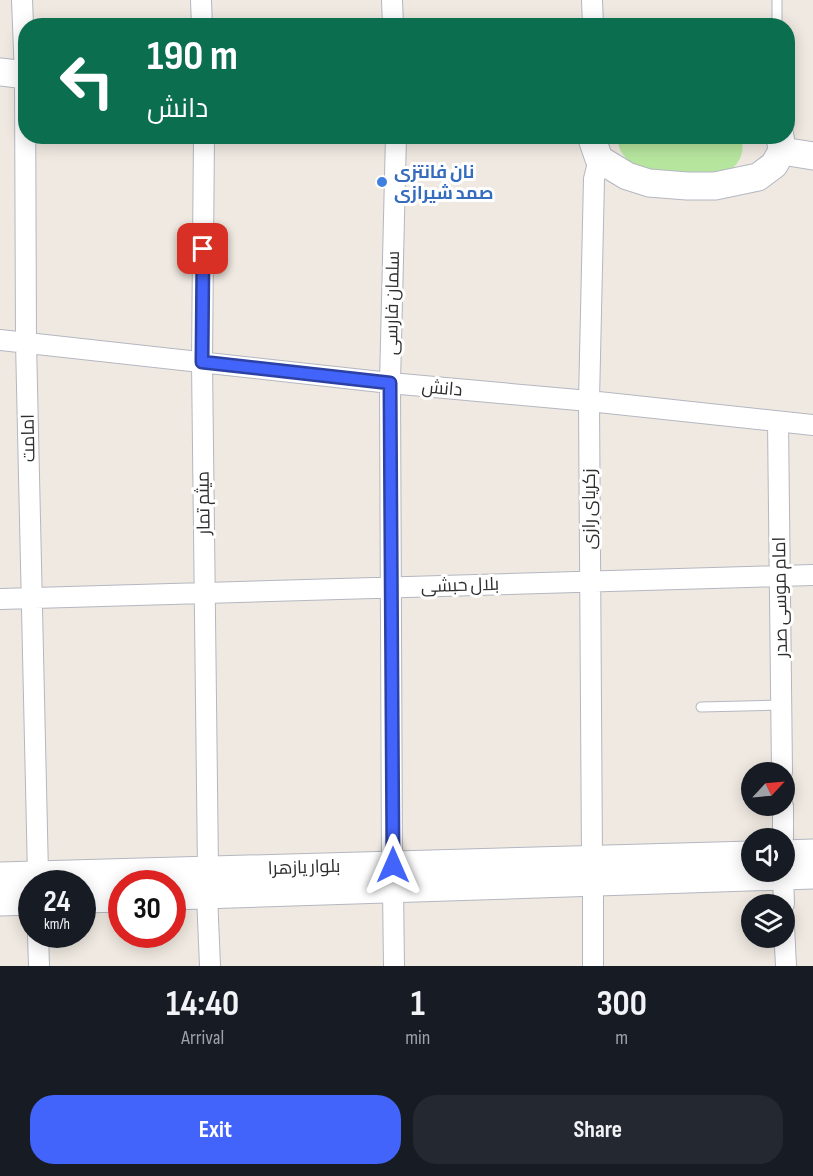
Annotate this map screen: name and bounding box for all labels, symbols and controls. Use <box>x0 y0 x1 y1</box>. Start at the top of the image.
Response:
text: 190 m <box>147 31 238 82</box>
icon: left <box>48 42 126 120</box>
text: دانش <box>147 93 208 125</box>
place label: نان فانتزی صمد شیرازی <box>394 162 493 204</box>
marker: نان فانتزی صمد شیرازی <box>375 175 389 189</box>
pin <box>177 223 228 274</box>
icon: arrive <box>186 232 219 265</box>
street label: سلمان فارسی <box>381 251 404 355</box>
street label: دانش <box>421 376 463 401</box>
street label: امامت <box>18 414 39 462</box>
street label: زکریای رازی <box>579 469 600 549</box>
street label: میثم تمار <box>192 471 216 536</box>
street label: امام موسی صدر <box>769 537 793 658</box>
street label: بلال حبشی <box>420 574 500 597</box>
north arrow <box>741 762 795 816</box>
map controls <box>741 762 795 948</box>
button: sound <box>741 828 795 882</box>
position arrow <box>361 833 425 897</box>
street label: بلوار یازهرا <box>267 856 341 879</box>
speed limit sign: 30 <box>108 870 186 948</box>
text: 24 <box>44 884 70 920</box>
button: layers <box>741 894 795 948</box>
text: km/h <box>44 915 70 934</box>
text: 14:40 <box>166 983 239 1026</box>
text: 1 <box>411 983 425 1026</box>
text: 300 <box>596 983 647 1026</box>
text: Arrival <box>181 1026 224 1050</box>
text: min <box>405 1026 430 1050</box>
text: m <box>615 1026 628 1050</box>
button: Exit <box>30 1095 401 1164</box>
button: Share <box>413 1095 783 1164</box>

